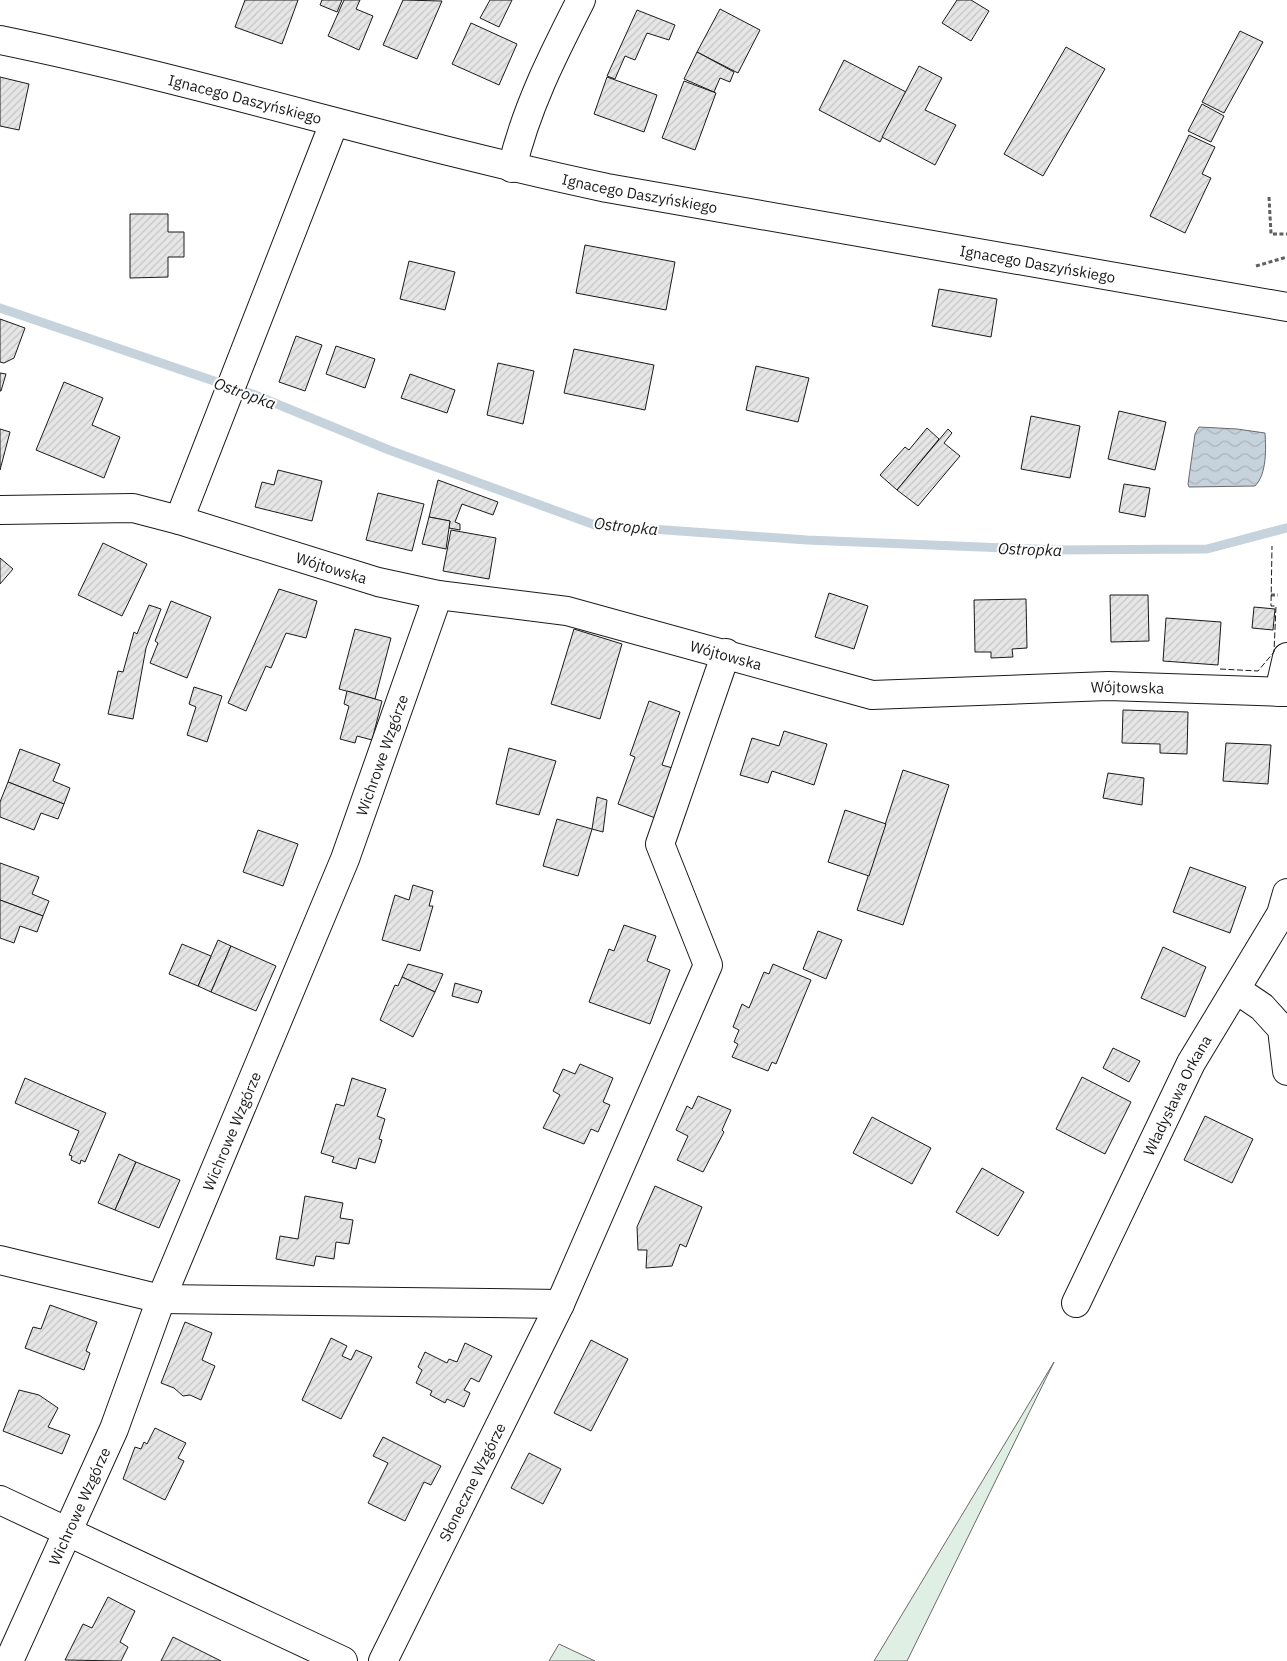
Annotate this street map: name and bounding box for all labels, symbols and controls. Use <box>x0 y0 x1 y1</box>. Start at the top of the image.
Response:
street label: Ignacego Daszyńskiego <box>166 70 324 128</box>
street label: Ignacego Daszyńskiego <box>560 169 719 217</box>
street label: Ignacego Daszyńskiego <box>958 240 1117 286</box>
water label: Ostropka <box>211 373 279 413</box>
water label: Ostropka <box>593 513 659 539</box>
water label: Ostropka <box>998 538 1062 560</box>
street label: Wójtowska <box>294 548 370 588</box>
street label: Wójtowska <box>688 636 764 674</box>
street label: Wójtowska <box>1090 676 1165 697</box>
street label: Wichrowe Wzgórze <box>351 692 412 818</box>
street label: Władysława Orkana <box>1139 1031 1215 1159</box>
street label: Wichrowe Wzgórze <box>198 1069 265 1193</box>
street label: Słoneczne Wzgórze <box>434 1419 509 1544</box>
street label: Wichrowe Wzgórze <box>44 1444 114 1568</box>

